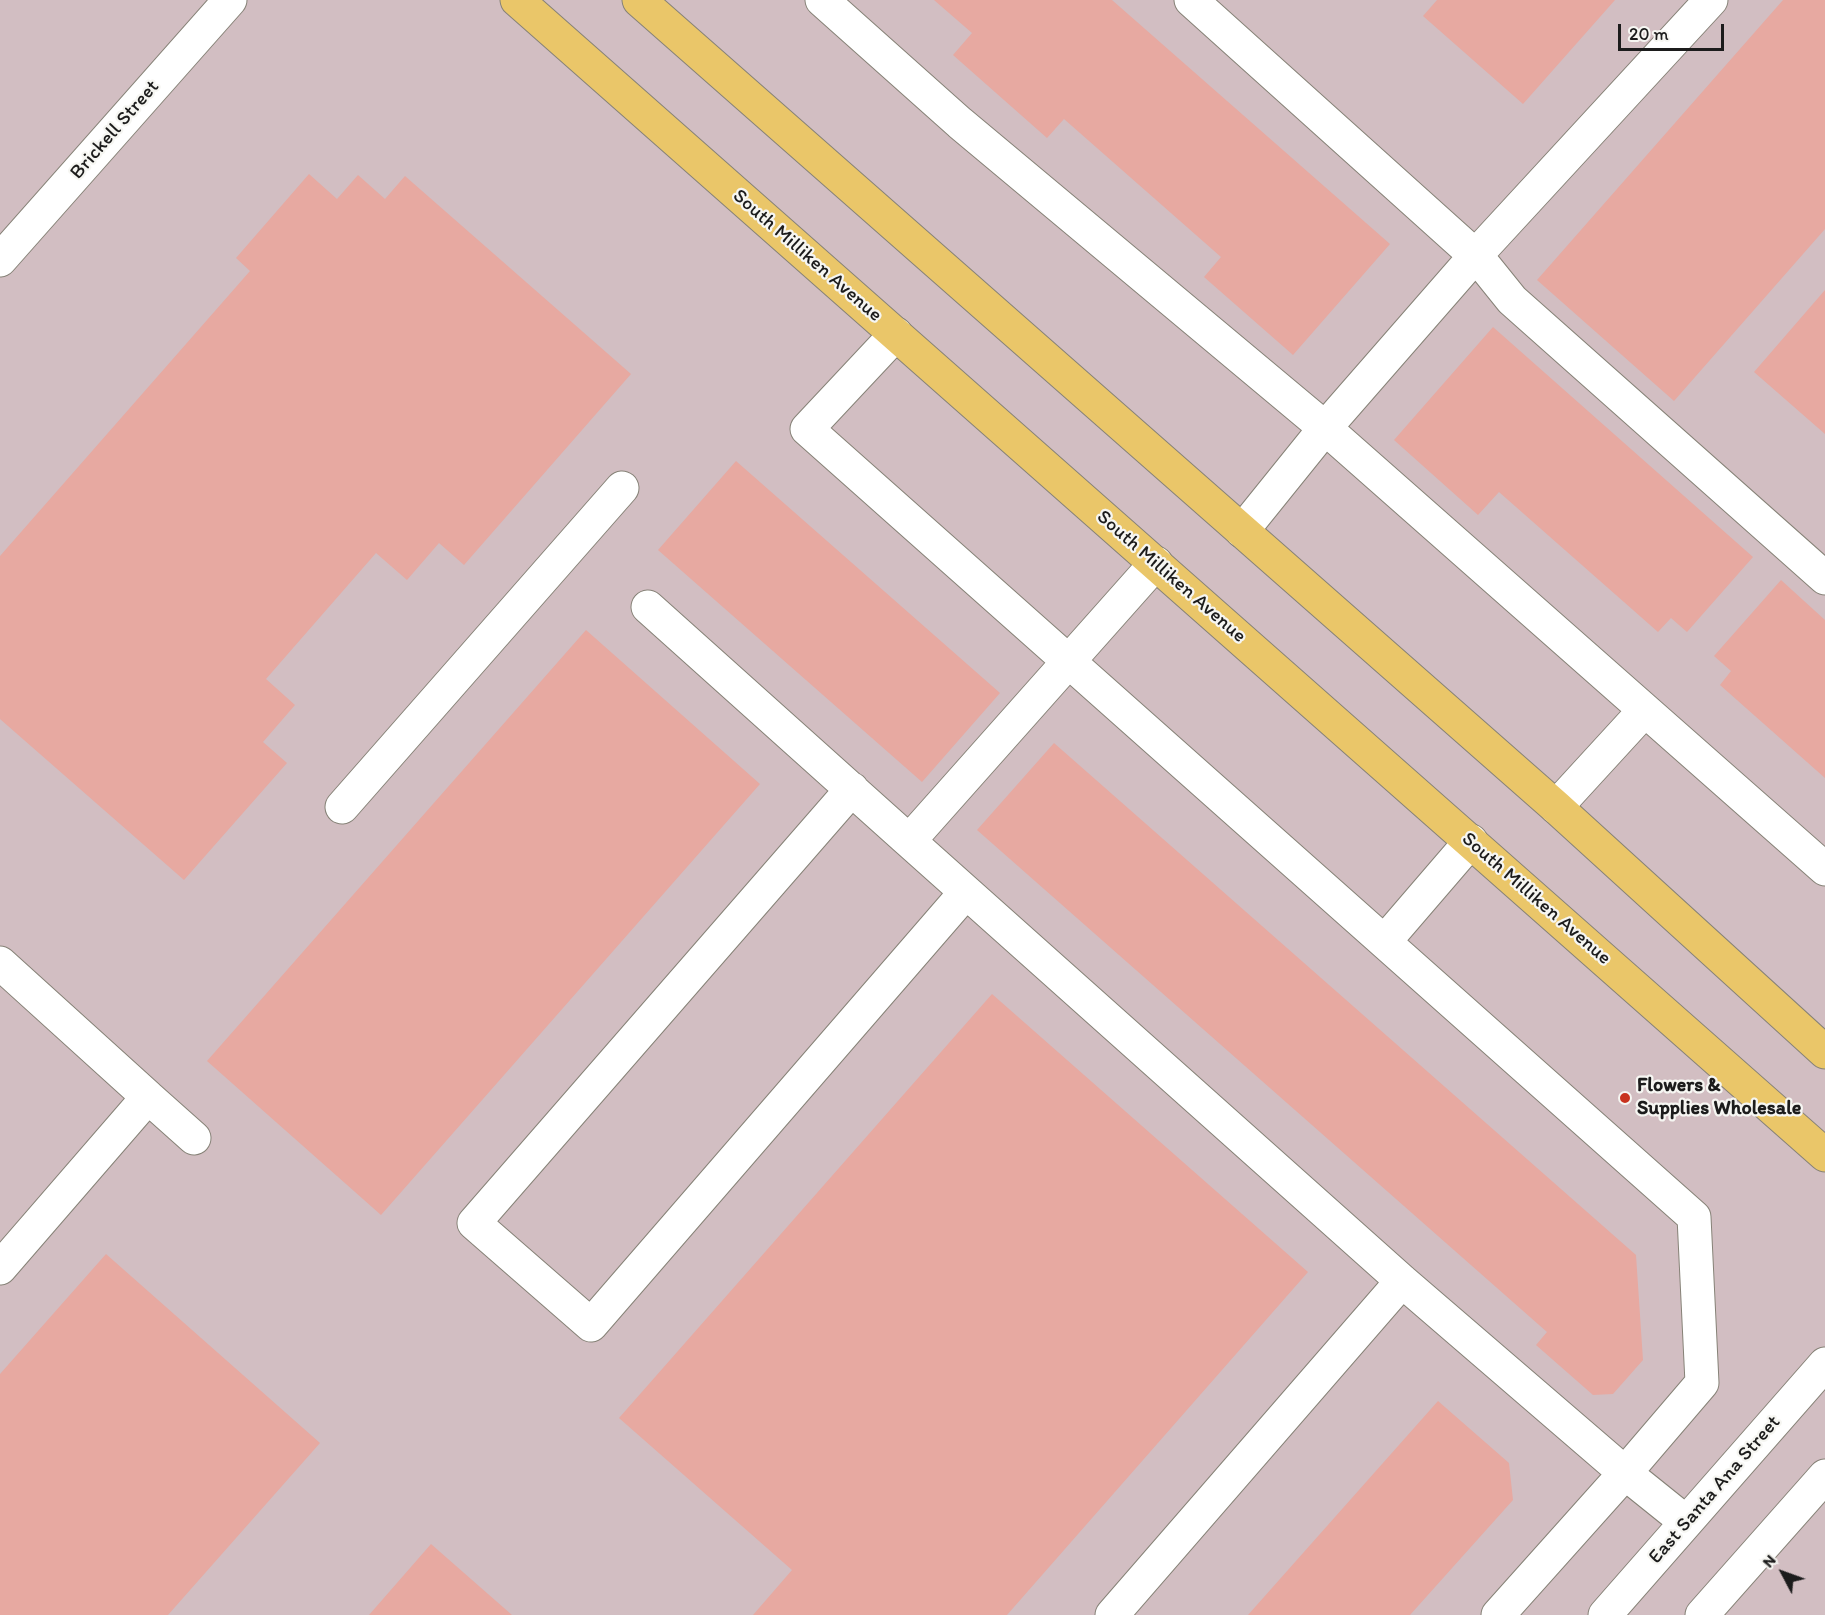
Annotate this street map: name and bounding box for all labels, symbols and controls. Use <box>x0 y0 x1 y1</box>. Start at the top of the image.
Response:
scale bar <box>1621 12 1728 50</box>
text: 20 m <box>1629 23 1669 45</box>
street label: Brickell Street <box>65 75 165 185</box>
street label: South Milliken Avenue <box>727 185 887 327</box>
street label: South Milliken Avenue <box>1091 506 1251 648</box>
street label: South Milliken Avenue <box>1456 828 1616 970</box>
place label: Flowers & Supplies Wholesale <box>1637 1074 1801 1121</box>
marker: Flowers & Supplies Wholesale <box>1618 1091 1632 1105</box>
street label: East Santa Ana Street <box>1644 1411 1786 1569</box>
north arrow <box>1753 1543 1813 1603</box>
text: N <box>1758 1551 1780 1571</box>

